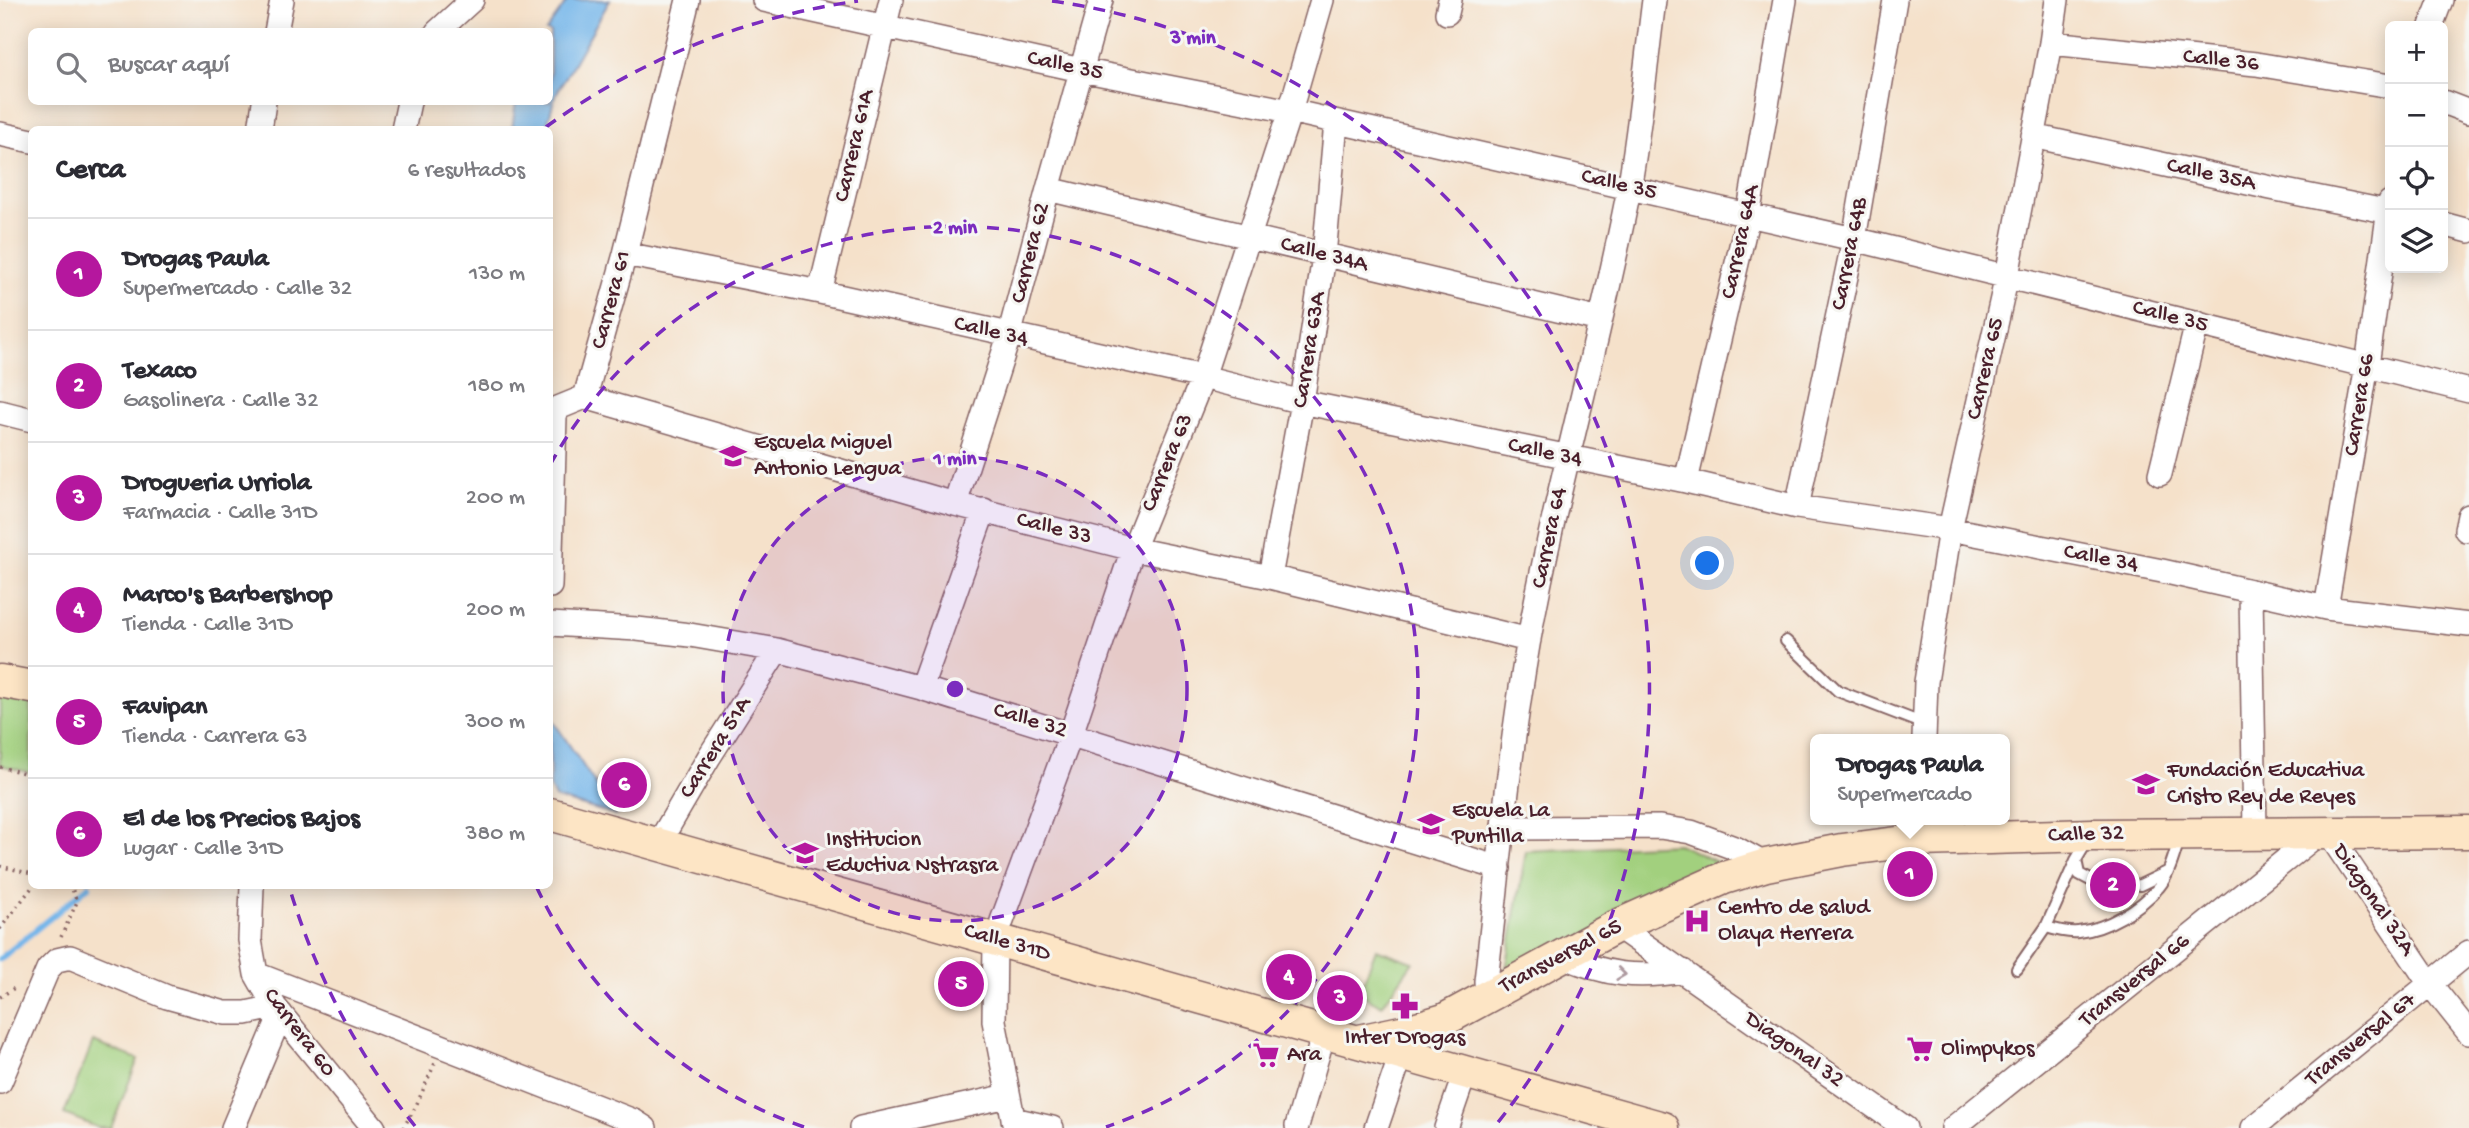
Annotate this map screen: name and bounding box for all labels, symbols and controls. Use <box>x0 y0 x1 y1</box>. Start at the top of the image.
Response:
map controls <box>2385 21 2448 273</box>
button: + <box>2385 21 2448 84</box>
text: 3 min <box>1169 27 1217 52</box>
search box <box>28 28 553 105</box>
street label: Calle 36 <box>2182 44 2261 78</box>
street label: Calle 35 <box>1025 45 1105 87</box>
icon: search <box>52 48 90 86</box>
text: Buscar aquí <box>108 51 230 82</box>
button: − <box>2385 84 2448 147</box>
street label: Carrera 61A <box>829 86 881 205</box>
button: locate <box>2385 147 2448 210</box>
street label: Calle 35A <box>2164 152 2259 198</box>
text: Cerca <box>56 154 125 189</box>
text: 6 resultados <box>408 158 525 185</box>
street label: Calle 35 <box>1579 163 1659 207</box>
street label: Carrera 64A <box>1716 181 1767 301</box>
street label: Carrera 64B <box>1826 194 1874 313</box>
street label: Carrera 62 <box>1005 200 1057 306</box>
button: layers <box>2385 210 2448 273</box>
text: 2 min <box>933 217 978 242</box>
street label: Calle 34A <box>1278 231 1372 279</box>
text: Drogas Paula <box>123 245 269 276</box>
street label: Carrera 61 <box>586 248 638 352</box>
text: 1 <box>74 261 84 288</box>
text: 130 m <box>469 261 525 288</box>
text: Supermercado · Calle 32 <box>123 276 352 303</box>
street label: Carrera 63A <box>1288 289 1333 410</box>
street label: Calle 35 <box>2130 295 2210 339</box>
street label: Calle 34 <box>951 310 1031 354</box>
street label: Carrera 65 <box>1961 316 2011 422</box>
street label: Carrera 66 <box>2339 352 2381 458</box>
text: Texaco <box>123 357 197 388</box>
text: 2 <box>73 373 85 400</box>
text: 180 m <box>468 373 525 400</box>
text: Gasolinera · Calle 32 <box>123 388 318 415</box>
street label: Carrera 63 <box>1136 410 1200 516</box>
place label: Escuela Miguel Antonio Lengua <box>754 430 902 483</box>
street label: Calle 34 <box>1505 432 1585 474</box>
school or university icon: Escuela Miguel Antonio Lengua <box>718 441 748 471</box>
text: 1 min <box>933 448 977 473</box>
text: Drogueria Urriola <box>123 469 311 500</box>
text: 3 <box>73 485 85 512</box>
text: 200 m <box>466 485 525 512</box>
street label: Carrera 64 <box>1526 485 1574 591</box>
text: Farmacia · Calle 31D <box>123 500 317 527</box>
street label: Calle 33 <box>1014 507 1094 551</box>
street label: Calle 34 <box>2061 539 2141 579</box>
your location <box>1690 546 1724 580</box>
text: Marco's Barbershop <box>123 581 332 612</box>
text: 4 <box>74 597 84 624</box>
text: 200 m <box>466 597 525 624</box>
text: Tienda · Calle 31D <box>123 612 293 639</box>
centre of rings <box>943 677 967 701</box>
street label: Carrera 51A <box>674 691 759 804</box>
text: Favipan <box>123 693 207 724</box>
street label: Calle 32 <box>990 697 1070 745</box>
text: 5 <box>73 709 85 736</box>
text: 300 m <box>465 709 525 736</box>
text: Tienda · Carrera 63 <box>123 724 307 751</box>
popup <box>1810 734 2010 825</box>
text: Drogas Paula <box>1837 751 1983 782</box>
place label: Fundación Educativa Cristo Rey de Reyes <box>2166 758 2366 811</box>
pin: 6 <box>601 759 647 811</box>
school or university icon: Fundación Educativa Cristo Rey de Reyes <box>2131 769 2161 799</box>
text: Supermercado <box>1837 782 1972 809</box>
place label: Escuela La Puntilla <box>1451 798 1551 851</box>
text: El de los Precios Bajos <box>123 805 360 836</box>
school or university icon: Escuela La Puntilla <box>1416 809 1446 839</box>
street label: Calle 32 <box>2048 820 2124 850</box>
text: 6 <box>73 821 85 848</box>
text: 380 m <box>466 821 525 848</box>
place label: Institucion Eductiva Nstrasra <box>826 827 1000 880</box>
text: Lugar · Calle 31D <box>123 836 283 863</box>
street label: Diagonal 32A <box>2325 837 2421 962</box>
school or university icon: Institucion Eductiva Nstrasra <box>790 838 820 868</box>
pin: 1 <box>1887 848 1933 900</box>
pin: 2 <box>2090 859 2136 911</box>
place label: Centro de salud Olaya Herrera <box>1718 895 1871 948</box>
hospital icon: Centro de salud Olaya Herrera <box>1682 906 1712 936</box>
street label: Transversal 65 <box>1493 913 1627 1002</box>
street label: Calle 31D <box>961 918 1054 969</box>
street label: Transversal 66 <box>2073 928 2196 1035</box>
pin: 4 <box>1266 951 1312 1003</box>
pin: 5 <box>938 958 984 1010</box>
one-way arrow <box>1615 966 1627 981</box>
pin: 3 <box>1317 972 1363 1024</box>
street label: Carrera 60 <box>257 983 341 1083</box>
street label: Transversal 67 <box>2299 986 2423 1094</box>
pharmacy icon: Inter Drogas <box>1390 991 1420 1021</box>
street label: Diagonal 32 <box>1737 1005 1849 1094</box>
place label: Inter Drogas <box>1345 1025 1466 1052</box>
supermarket icon: Olimpykos <box>1905 1034 1935 1064</box>
place label: Olimpykos <box>1941 1036 2035 1063</box>
supermarket icon: Ara <box>1251 1040 1281 1070</box>
place label: Ara <box>1287 1042 1323 1069</box>

